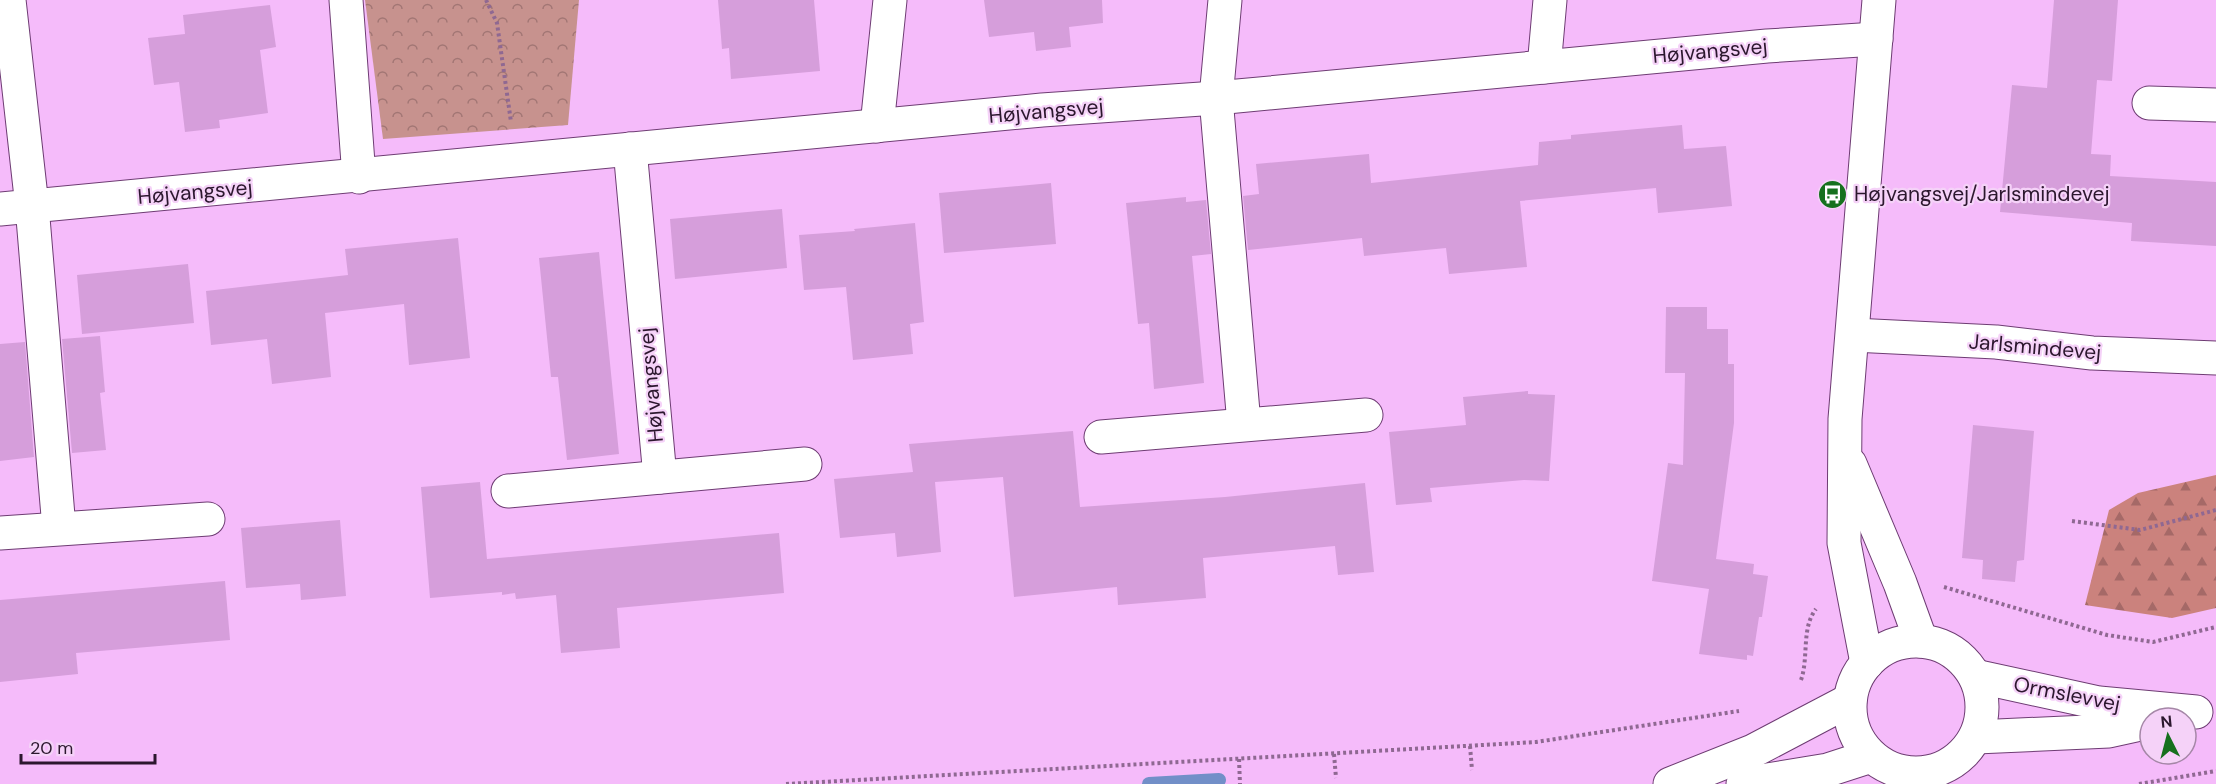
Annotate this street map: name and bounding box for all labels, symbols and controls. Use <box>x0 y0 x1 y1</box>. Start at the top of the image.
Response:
street label: Højvangsvej <box>1651 32 1769 70</box>
street label: Højvangsvej <box>987 92 1105 130</box>
street label: Højvangsvej <box>136 173 254 211</box>
bus stop icon: Højvangsvej/Jarlsmindevej <box>1817 178 1849 210</box>
place label: Højvangsvej/Jarlsmindevej <box>1854 180 2110 208</box>
street label: Højvangsvej <box>632 326 670 444</box>
street label: Jarlsmindevej <box>1968 327 2102 367</box>
street label: Ormslevvej <box>2011 670 2123 718</box>
north arrow <box>2138 706 2198 766</box>
text: N <box>2160 711 2173 733</box>
scale bar <box>21 727 154 765</box>
text: 20 m <box>30 736 73 760</box>

